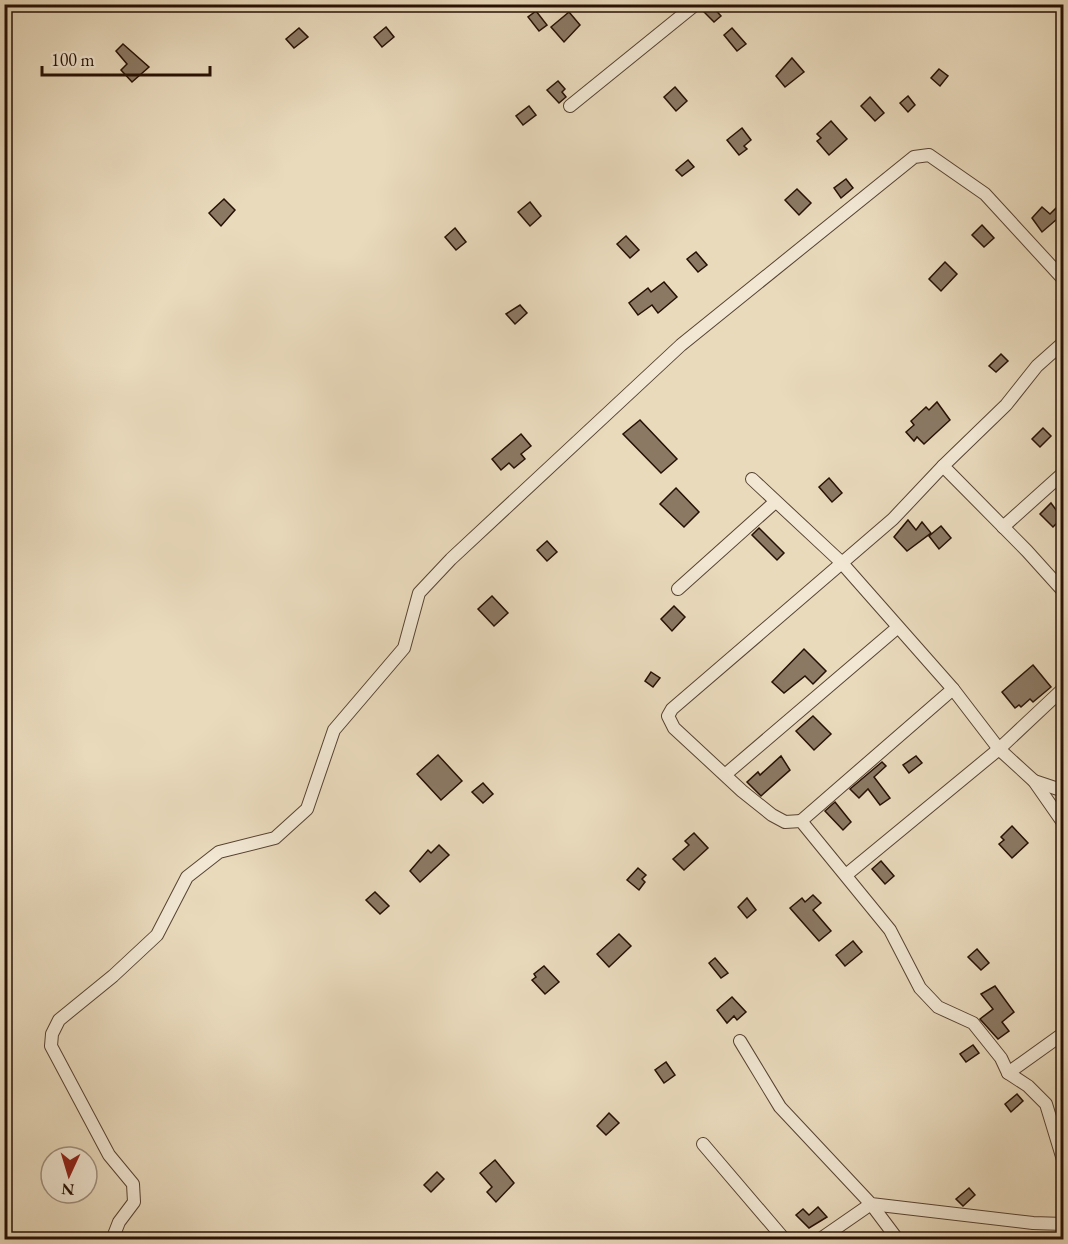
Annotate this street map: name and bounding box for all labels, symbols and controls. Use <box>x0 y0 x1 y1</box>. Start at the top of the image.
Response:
scale bar <box>42 39 210 77</box>
text: 100 m <box>51 48 95 71</box>
north arrow <box>39 1145 99 1205</box>
text: N <box>61 1179 75 1200</box>

